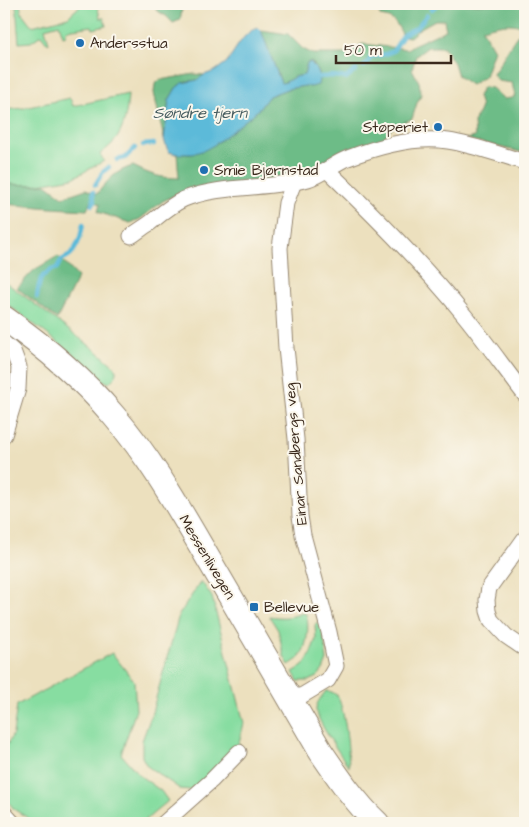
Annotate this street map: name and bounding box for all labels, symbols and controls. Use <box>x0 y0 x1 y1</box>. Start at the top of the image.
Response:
scale bar <box>336 32 452 64</box>
place label: Andersstua <box>90 33 168 54</box>
marker: Andersstua <box>74 37 86 49</box>
text: 50 m <box>344 40 382 61</box>
water label: Søndre tjern <box>153 102 249 124</box>
place label: Støperiet <box>363 117 428 138</box>
marker: Støperiet <box>432 121 444 133</box>
place label: Smie Bjørnstad <box>214 160 318 181</box>
marker: Smie Bjørnstad <box>198 164 210 176</box>
street label: Einar Sandbergs veg <box>279 382 314 526</box>
street label: Messenlivegen <box>173 511 241 604</box>
place label: Bellevue <box>264 597 319 618</box>
marker: Bellevue <box>248 601 260 613</box>

